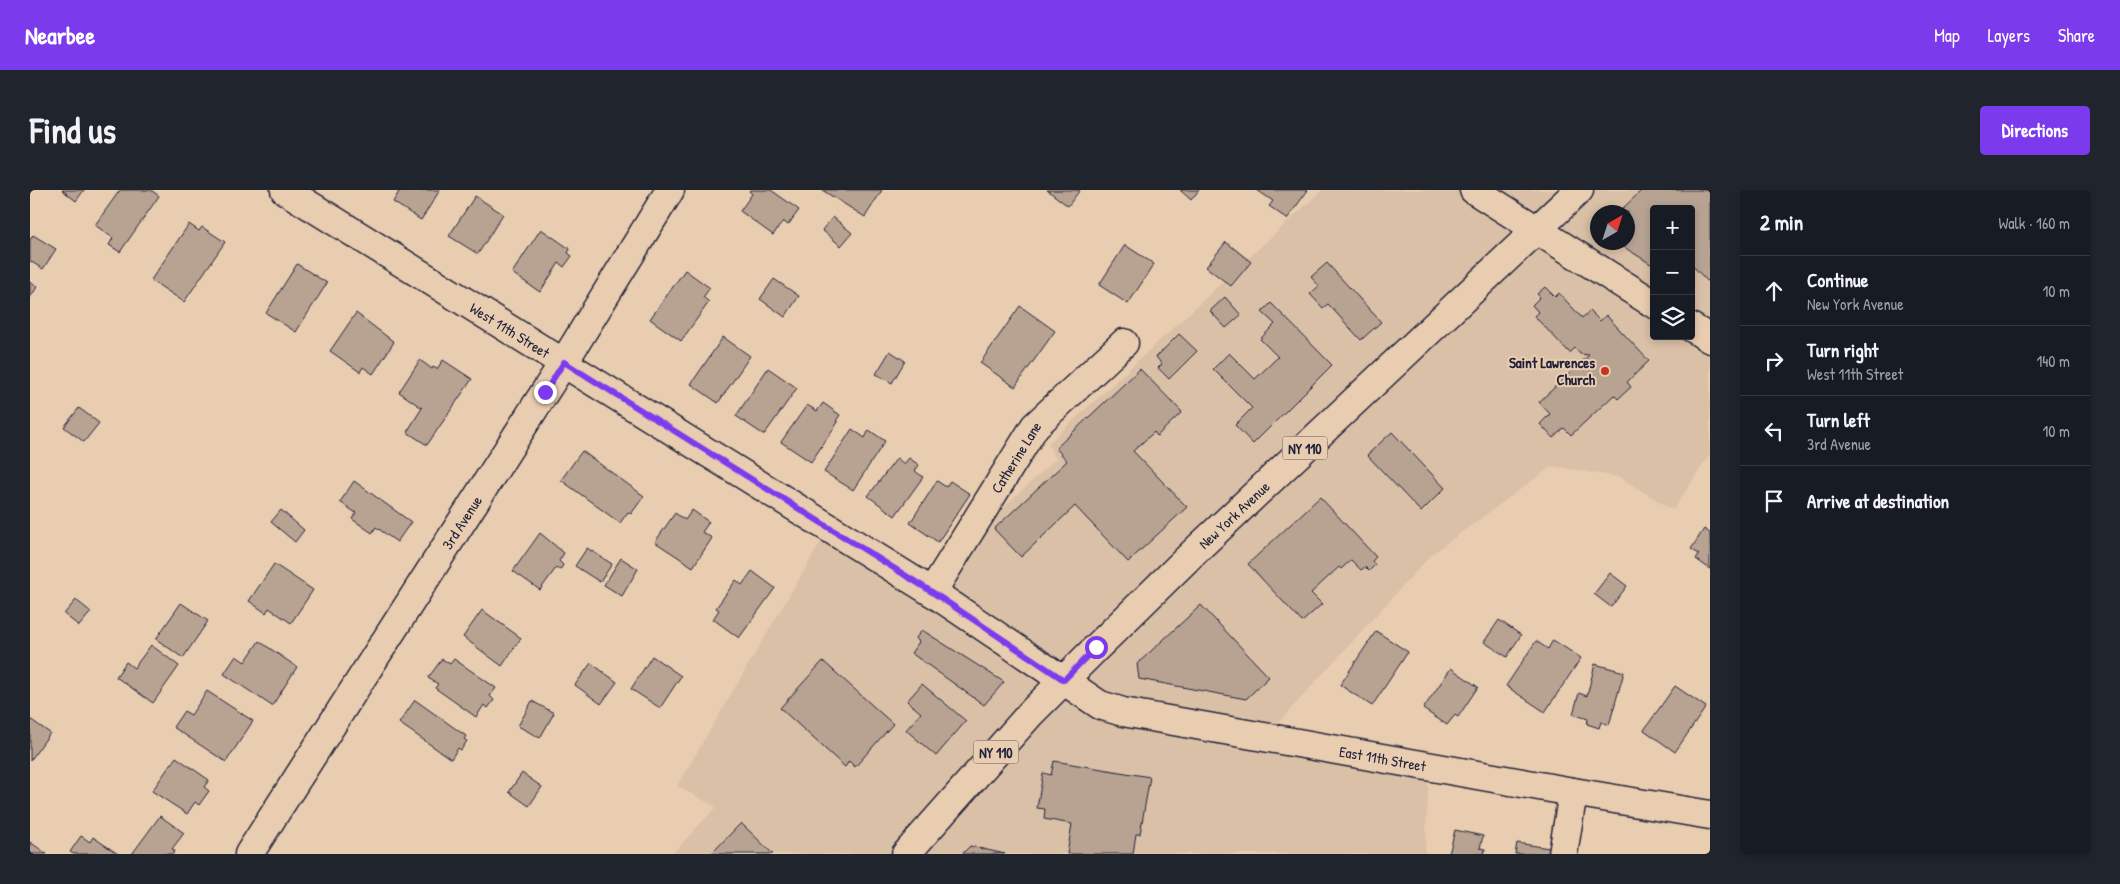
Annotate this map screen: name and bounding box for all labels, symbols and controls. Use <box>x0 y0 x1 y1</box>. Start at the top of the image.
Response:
text: Nearbee <box>25 19 95 51</box>
text: Map <box>1934 23 1960 48</box>
text: Layers <box>1988 23 2030 48</box>
text: Share <box>2058 23 2095 48</box>
button: Directions <box>1980 106 2090 155</box>
text: Find us <box>30 107 116 154</box>
north arrow <box>1590 205 1635 250</box>
map controls <box>1650 205 1695 340</box>
button: + <box>1650 205 1695 250</box>
text: 2 min <box>1760 208 1803 237</box>
text: Walk · 160 m <box>1998 212 2070 234</box>
button: − <box>1650 250 1695 295</box>
text: Continue <box>1807 267 1868 293</box>
icon: ahead <box>1760 277 1788 305</box>
text: 10 m <box>2042 280 2070 302</box>
text: New York Avenue <box>1807 293 1904 315</box>
button: layers <box>1650 295 1695 340</box>
street label: West 11th Street <box>466 297 555 363</box>
text: Turn right <box>1807 337 1878 363</box>
icon: right <box>1760 347 1788 375</box>
text: 140 m <box>2036 350 2070 372</box>
place label: Saint Lawrences Church <box>1509 352 1596 390</box>
text: West 11th Street <box>1807 363 1903 385</box>
marker: Saint Lawrences Church <box>1599 365 1611 377</box>
route end <box>534 381 557 404</box>
text: Turn left <box>1807 407 1870 433</box>
street label: Catherine Lane <box>985 415 1045 497</box>
icon: left <box>1760 417 1788 445</box>
text: 10 m <box>2042 420 2070 442</box>
text: 3rd Avenue <box>1807 433 1871 455</box>
road number: NY 110 <box>1282 437 1328 460</box>
street label: New York Avenue <box>1193 476 1274 553</box>
icon: arrive <box>1760 487 1788 515</box>
text: Arrive at destination <box>1807 488 1949 514</box>
street label: 3rd Avenue <box>436 491 486 553</box>
route start <box>1085 636 1108 659</box>
road number: NY 110 <box>974 740 1018 764</box>
street label: East 11th Street <box>1338 740 1429 776</box>

